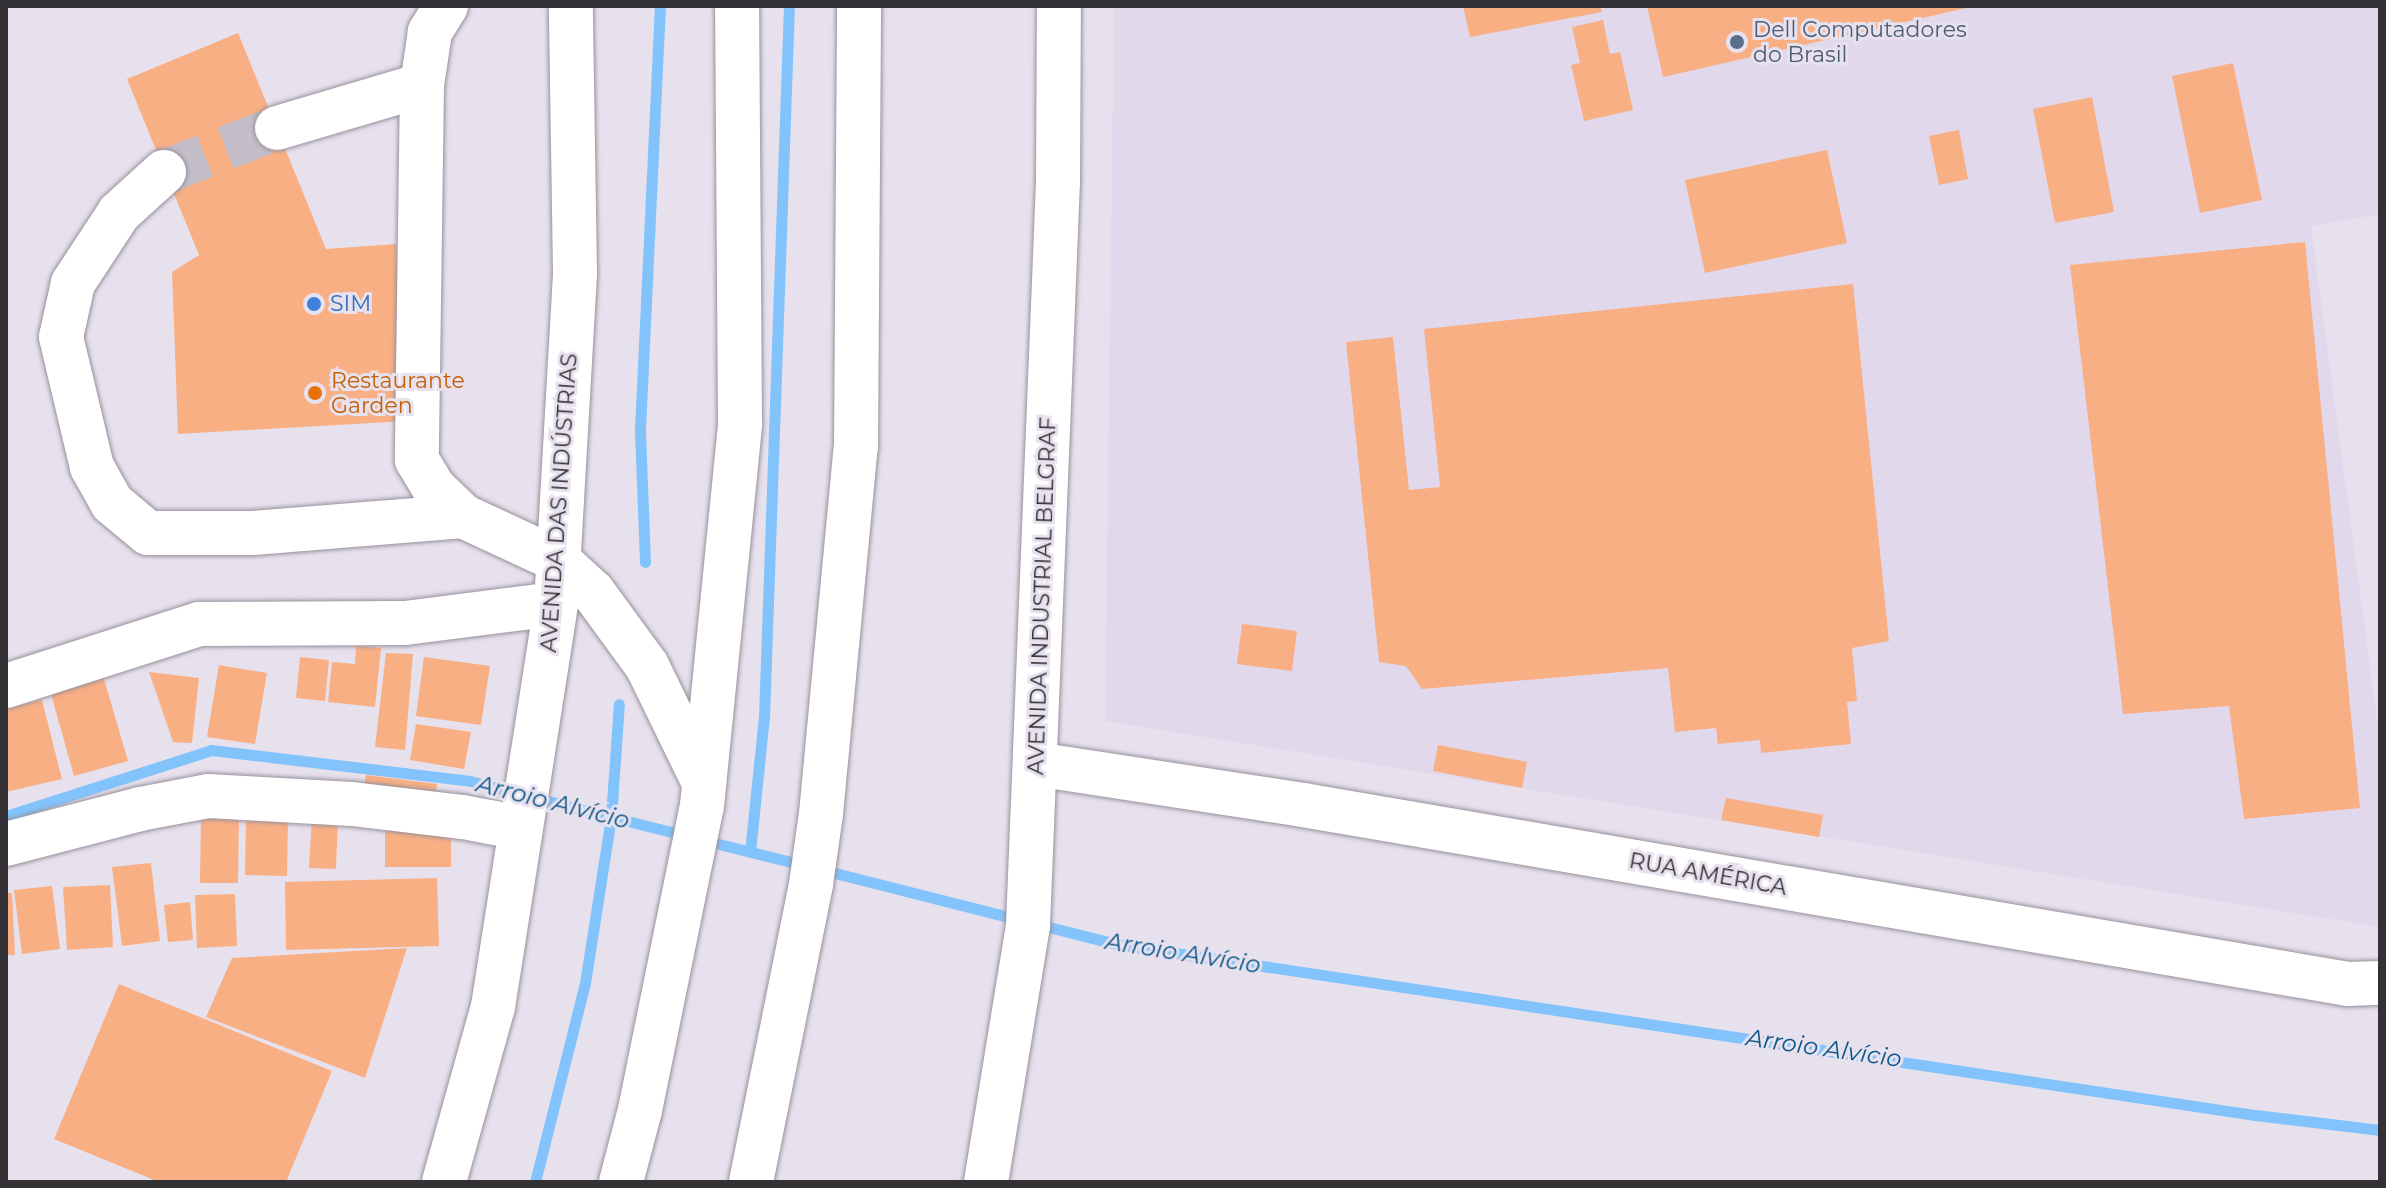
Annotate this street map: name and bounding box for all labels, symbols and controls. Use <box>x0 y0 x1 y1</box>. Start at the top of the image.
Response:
place label: Dell Computadores do Brasil <box>1753 16 1967 68</box>
marker: Dell Computadores do Brasil <box>1728 33 1746 51</box>
place label: SIM <box>330 291 371 317</box>
marker: SIM <box>305 295 323 313</box>
street label: AVENIDA DAS INDÚSTRIAS <box>535 353 583 653</box>
place label: Restaurante Garden <box>331 367 465 418</box>
marker: Restaurante Garden <box>306 384 324 402</box>
street label: AVENIDA INDUSTRIAL BELGRAF <box>1023 416 1061 776</box>
water label: Arroio Alvício <box>473 769 633 835</box>
street label: RUA AMÉRICA <box>1627 847 1789 901</box>
water label: Arroio Alvício <box>1103 927 1263 979</box>
water label: Arroio Alvício <box>1744 1023 1904 1073</box>

